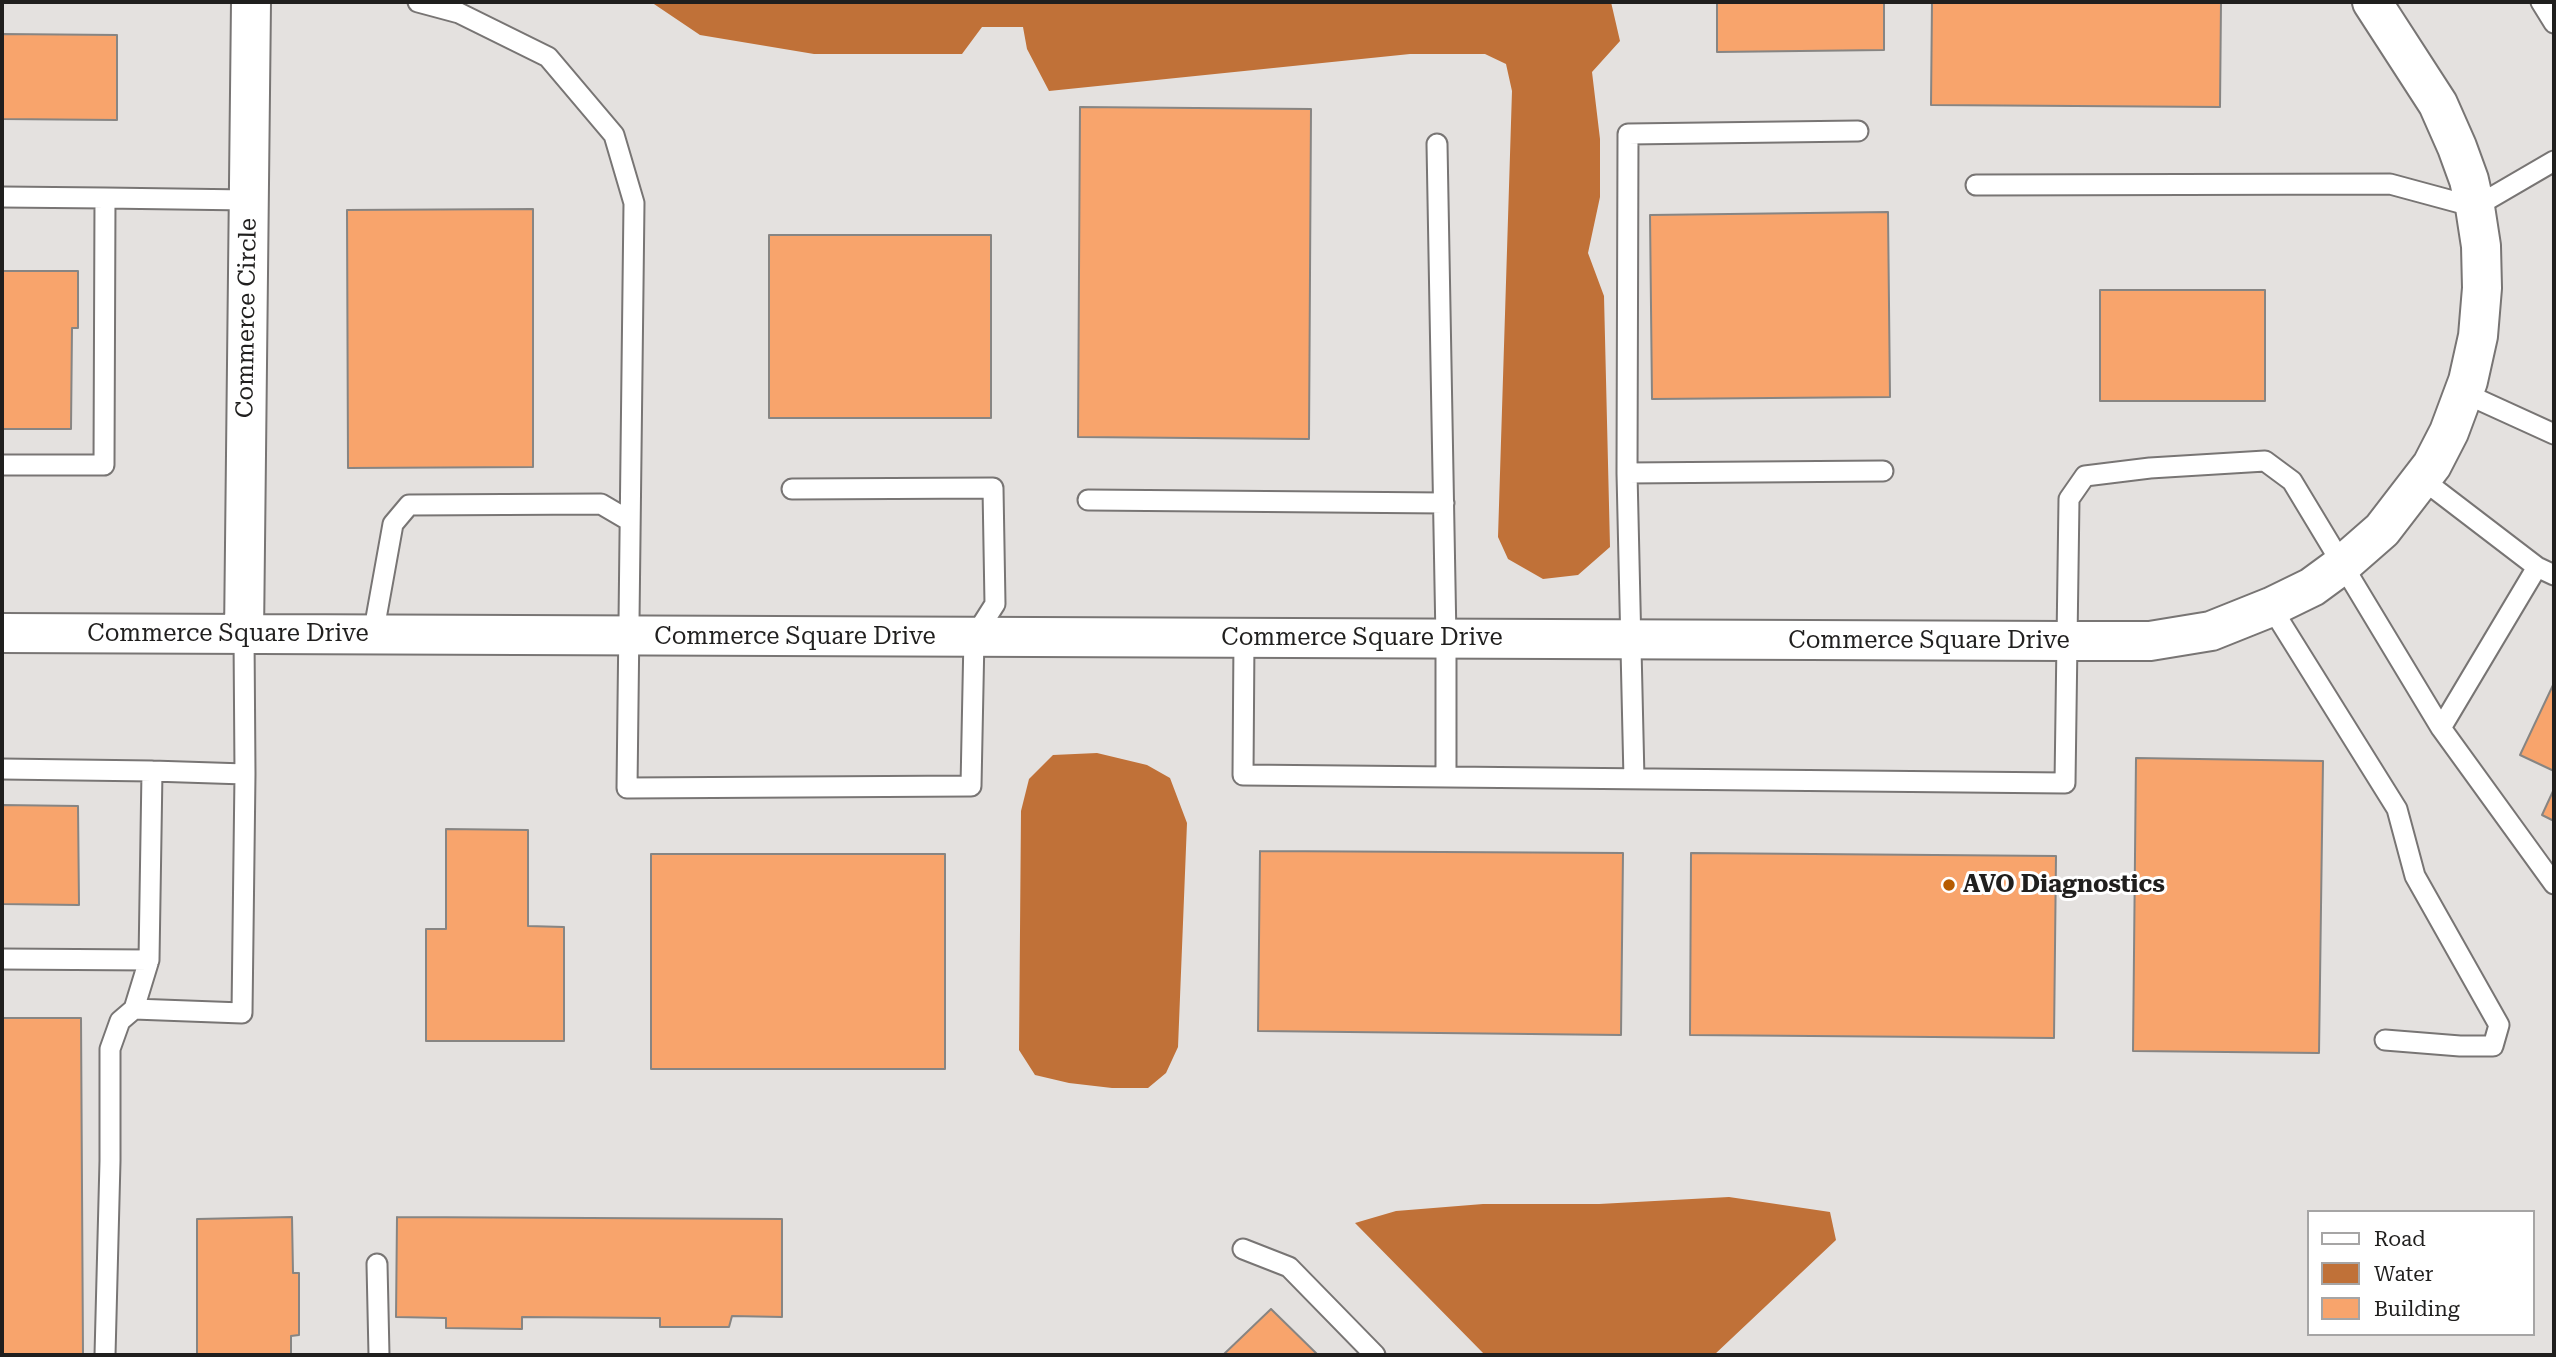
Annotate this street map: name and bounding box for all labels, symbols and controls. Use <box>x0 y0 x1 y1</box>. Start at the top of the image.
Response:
street label: Commerce Circle <box>231 218 263 418</box>
street label: Commerce Square Drive <box>87 620 369 648</box>
street label: Commerce Square Drive <box>654 623 936 651</box>
street label: Commerce Square Drive <box>1221 624 1503 652</box>
street label: Commerce Square Drive <box>1788 627 2070 655</box>
place label: AVO Diagnostics <box>1963 871 2165 899</box>
marker: AVO Diagnostics <box>1941 877 1957 893</box>
legend <box>2308 1210 2535 1336</box>
text: Road <box>2374 1227 2426 1251</box>
text: Water <box>2374 1262 2433 1286</box>
text: Building <box>2374 1297 2460 1321</box>

